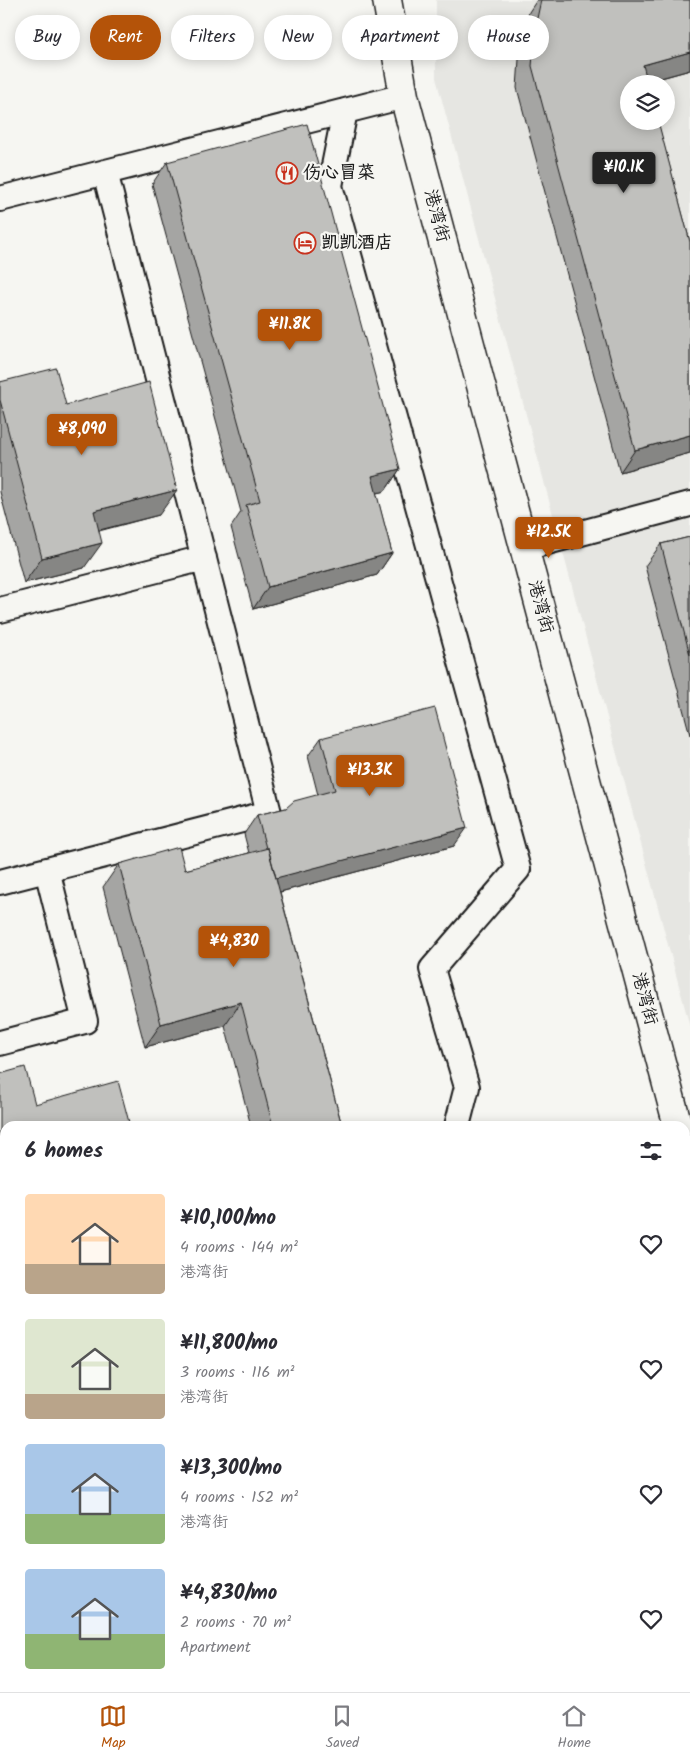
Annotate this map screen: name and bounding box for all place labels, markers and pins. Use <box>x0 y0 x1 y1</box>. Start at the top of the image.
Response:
pin: ¥10.1K <box>583 152 665 194</box>
place label: 伤心冒菜 <box>303 159 375 188</box>
restaurant icon: 伤心冒菜 <box>275 161 299 185</box>
place label: 凯凯酒店 <box>321 229 393 258</box>
hotel icon: 凯凯酒店 <box>293 231 317 255</box>
pin: ¥11.8K <box>249 308 331 351</box>
pin: ¥8,090 <box>41 414 123 456</box>
pin: ¥12.5K <box>508 516 590 559</box>
pin: ¥13.3K <box>329 754 411 797</box>
pin: ¥4,830 <box>193 926 275 968</box>

